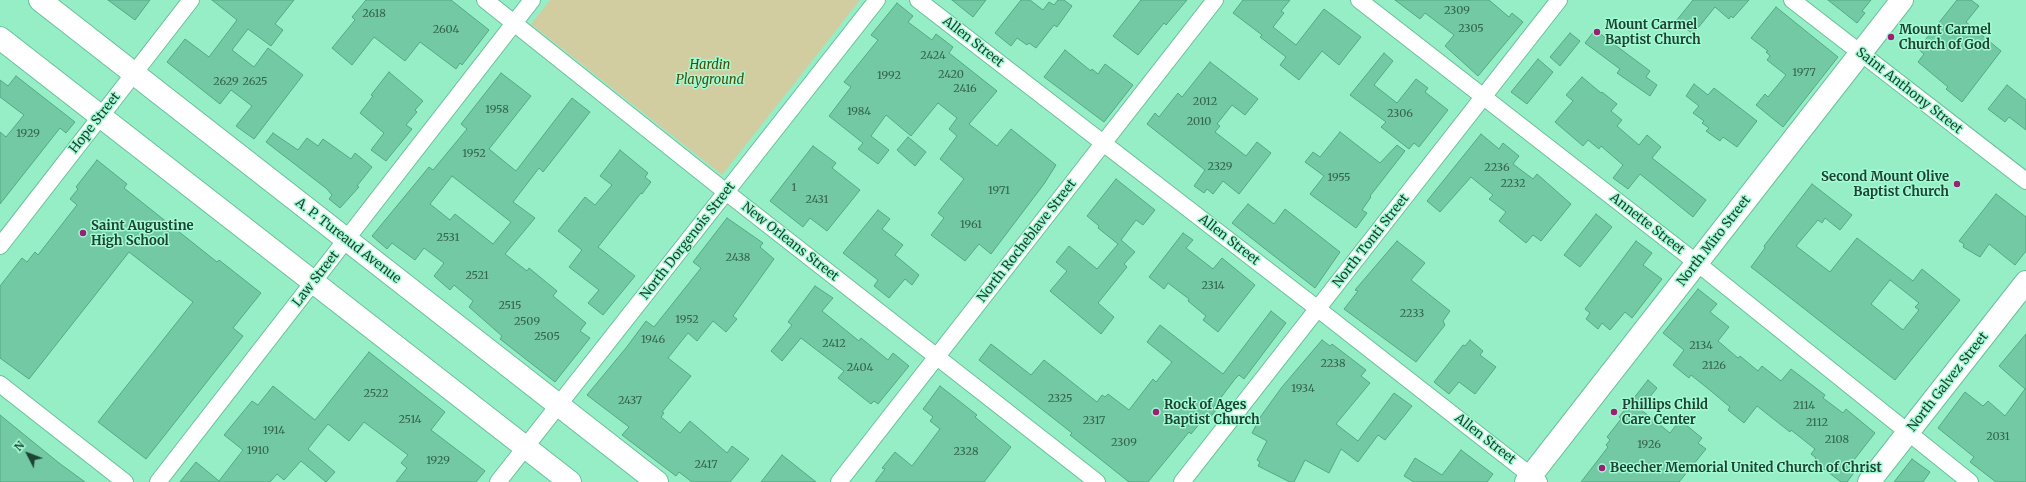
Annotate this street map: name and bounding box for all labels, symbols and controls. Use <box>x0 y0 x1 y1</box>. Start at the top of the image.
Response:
house number: 2309 <box>1444 4 1470 18</box>
house number: 2618 <box>362 7 386 21</box>
street label: Allen Street <box>939 13 1007 71</box>
place label: Mount Carmel Baptist Church <box>1605 17 1701 48</box>
house number: 2305 <box>1458 22 1484 36</box>
place label: Mount Carmel Church of God <box>1899 22 1991 53</box>
house number: 2604 <box>433 23 459 37</box>
marker: Mount Carmel Baptist Church <box>1592 27 1602 37</box>
marker: Mount Carmel Church of God <box>1886 32 1896 42</box>
street label: Saint Anthony Street <box>1853 45 1965 137</box>
house number: 2424 <box>920 49 946 63</box>
park label: Hardin Playground <box>676 57 744 88</box>
house number: 1977 <box>1792 66 1816 80</box>
house number: 2420 <box>938 68 964 82</box>
house number: 1992 <box>877 69 901 83</box>
house number: 2629 <box>213 75 239 89</box>
house number: 2625 <box>242 75 268 89</box>
house number: 2416 <box>953 82 977 96</box>
street label: Hope Street <box>66 89 124 157</box>
house number: 2012 <box>1193 95 1217 109</box>
house number: 1958 <box>485 103 509 117</box>
house number: 1984 <box>847 105 871 119</box>
house number: 2306 <box>1387 107 1413 121</box>
house number: 2010 <box>1187 115 1211 129</box>
house number: 1929 <box>16 127 40 141</box>
house number: 1952 <box>462 147 486 161</box>
house number: 2329 <box>1207 160 1233 174</box>
house number: 2236 <box>1484 161 1510 175</box>
place label: Second Mount Olive Baptist Church <box>1821 169 1949 200</box>
house number: 1955 <box>1327 171 1351 185</box>
street label: North Rocheblave Street <box>974 177 1080 305</box>
house number: 2232 <box>1501 177 1525 191</box>
street label: North Dorgenois Street <box>637 179 739 303</box>
marker: Second Mount Olive Baptist Church <box>1952 179 1962 189</box>
house number: 1 <box>792 181 796 195</box>
house number: 1971 <box>988 184 1010 198</box>
street label: Annette Street <box>1607 190 1687 258</box>
street label: North Tonti Street <box>1330 191 1412 291</box>
house number: 2431 <box>806 193 828 207</box>
street label: North Miro Street <box>1674 193 1754 289</box>
street label: A. P. Tureaud Avenue <box>292 195 404 287</box>
street label: New Orleans Street <box>738 199 842 285</box>
street label: Allen Street <box>1195 211 1263 269</box>
place label: Saint Augustine High School <box>91 218 194 249</box>
house number: 1961 <box>960 218 982 232</box>
marker: Saint Augustine High School <box>78 228 88 238</box>
house number: 2531 <box>437 231 459 245</box>
street label: Law Street <box>289 248 343 310</box>
house number: 2438 <box>726 251 750 265</box>
house number: 2521 <box>465 269 489 283</box>
house number: 2314 <box>1201 279 1225 293</box>
house number: 2515 <box>498 299 522 313</box>
house number: 2233 <box>1400 307 1424 321</box>
house number: 1952 <box>675 313 699 327</box>
house number: 2509 <box>514 315 540 329</box>
street label: North Galvez Street <box>1904 329 1992 435</box>
house number: 2505 <box>534 330 560 344</box>
house number: 1946 <box>641 333 665 347</box>
house number: 2412 <box>822 337 846 351</box>
house number: 2134 <box>1689 339 1713 353</box>
house number: 2238 <box>1320 357 1346 371</box>
house number: 2126 <box>1702 359 1726 373</box>
house number: 2404 <box>847 361 873 375</box>
house number: 1934 <box>1291 382 1315 396</box>
house number: 2522 <box>364 387 388 401</box>
house number: 2325 <box>1048 392 1072 406</box>
house number: 2437 <box>618 394 642 408</box>
place label: Rock of Ages Baptist Church <box>1164 397 1260 428</box>
place label: Phillips Child Care Center <box>1622 397 1708 428</box>
house number: 2114 <box>1793 399 1815 413</box>
marker: Rock of Ages Baptist Church <box>1151 407 1161 417</box>
marker: Phillips Child Care Center <box>1609 407 1619 417</box>
street label: Allen Street <box>1451 410 1519 468</box>
house number: 2514 <box>398 413 422 427</box>
house number: 2317 <box>1083 414 1105 428</box>
house number: 2112 <box>1806 416 1828 430</box>
house number: 1914 <box>263 424 285 438</box>
house number: 2031 <box>1986 430 2010 444</box>
house number: 2108 <box>1825 433 1849 447</box>
north arrow <box>8 434 48 474</box>
house number: 2309 <box>1111 436 1137 450</box>
text: N <box>11 438 27 454</box>
house number: 1926 <box>1637 438 1661 452</box>
house number: 1910 <box>247 444 269 458</box>
house number: 2328 <box>953 445 979 459</box>
house number: 1929 <box>426 454 450 468</box>
house number: 2417 <box>695 458 717 472</box>
place label: Beecher Memorial United Church of Christ <box>1610 460 1882 476</box>
marker: Beecher Memorial United Church of Christ <box>1597 463 1607 473</box>

